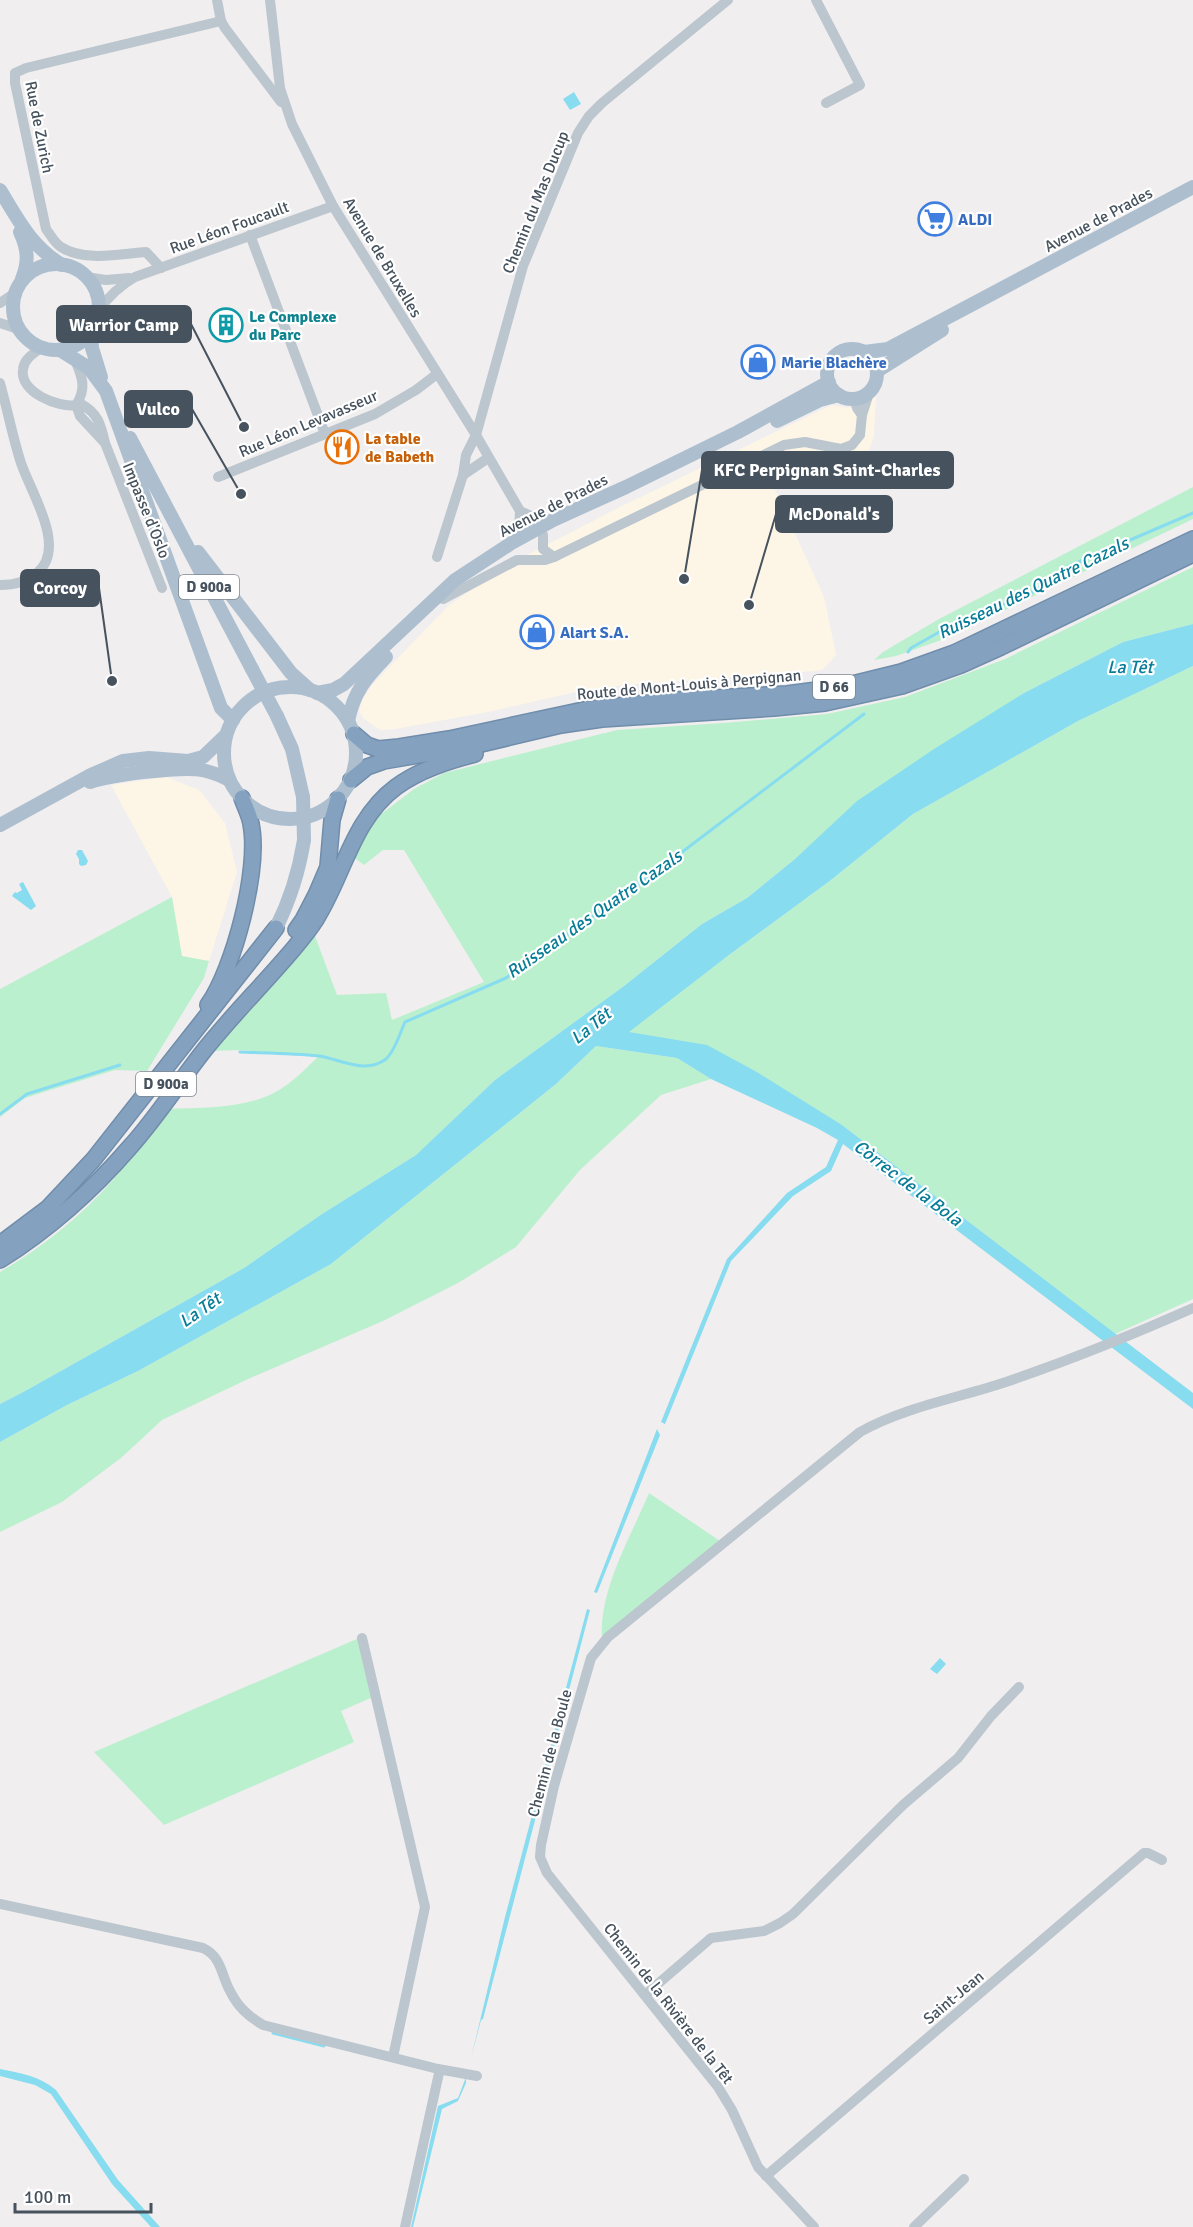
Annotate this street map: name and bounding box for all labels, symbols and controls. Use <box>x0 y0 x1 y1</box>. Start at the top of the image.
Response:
street label: Rue de Zurich <box>20 79 58 175</box>
street label: Chemin du Mas Ducup <box>498 128 574 277</box>
street label: Avenue de Prades <box>1041 183 1156 257</box>
street label: Avenue de Bruxelles <box>338 194 426 321</box>
street label: Rue Léon Foucault <box>167 197 292 259</box>
supermarket icon: ALDI <box>917 201 953 237</box>
place label: ALDI <box>958 210 992 230</box>
callout: Warrior Camp <box>57 306 191 342</box>
building icon: Le Complexe du Parc <box>208 307 244 343</box>
place label: Le Complexe du Parc <box>249 307 337 345</box>
text: Warrior Camp <box>69 314 179 336</box>
shop icon: Marie Blachère <box>740 344 776 380</box>
place label: Marie Blachère <box>781 353 887 373</box>
street label: Rue Léon Levavasseur <box>236 386 381 462</box>
callout: Vulco <box>125 391 192 427</box>
text: Vulco <box>136 398 180 420</box>
restaurant icon: La table de Babeth <box>324 429 360 465</box>
place label: La table de Babeth <box>365 429 435 467</box>
callout: KFC Perpignan Saint-Charles <box>702 452 953 488</box>
street label: Impasse d'Oslo <box>118 459 174 561</box>
text: KFC Perpignan Saint-Charles <box>714 459 941 481</box>
street label: Avenue de Prades <box>496 470 611 542</box>
callout: McDonald's <box>776 496 892 532</box>
text: McDonald's <box>788 503 880 525</box>
water label: Ruisseau des Quatre Cazals <box>934 531 1134 644</box>
callout: Corcoy <box>21 570 99 606</box>
road number: D 900a <box>179 575 239 599</box>
text: Corcoy <box>33 577 87 599</box>
shop icon: Alart S.A. <box>519 614 555 650</box>
place label: Alart S.A. <box>560 623 629 643</box>
water label: La Têt <box>1107 656 1155 678</box>
street label: Route de Mont-Louis à Perpignan <box>576 665 802 705</box>
road number: D 66 <box>813 675 855 699</box>
water label: Ruisseau des Quatre Cazals <box>502 844 688 983</box>
water label: La Têt <box>566 1001 618 1049</box>
road number: D 900a <box>136 1072 196 1096</box>
water label: Còrrec de la Bola <box>849 1135 967 1231</box>
water label: La Têt <box>175 1286 227 1332</box>
street label: Chemin de la Boule <box>523 1687 577 1819</box>
street label: Chemin de la Rivière de la Têt <box>599 1919 738 2089</box>
street label: Saint-Jean <box>919 1967 988 2029</box>
scale bar <box>15 2176 152 2214</box>
text: 100 m <box>24 2186 71 2208</box>

